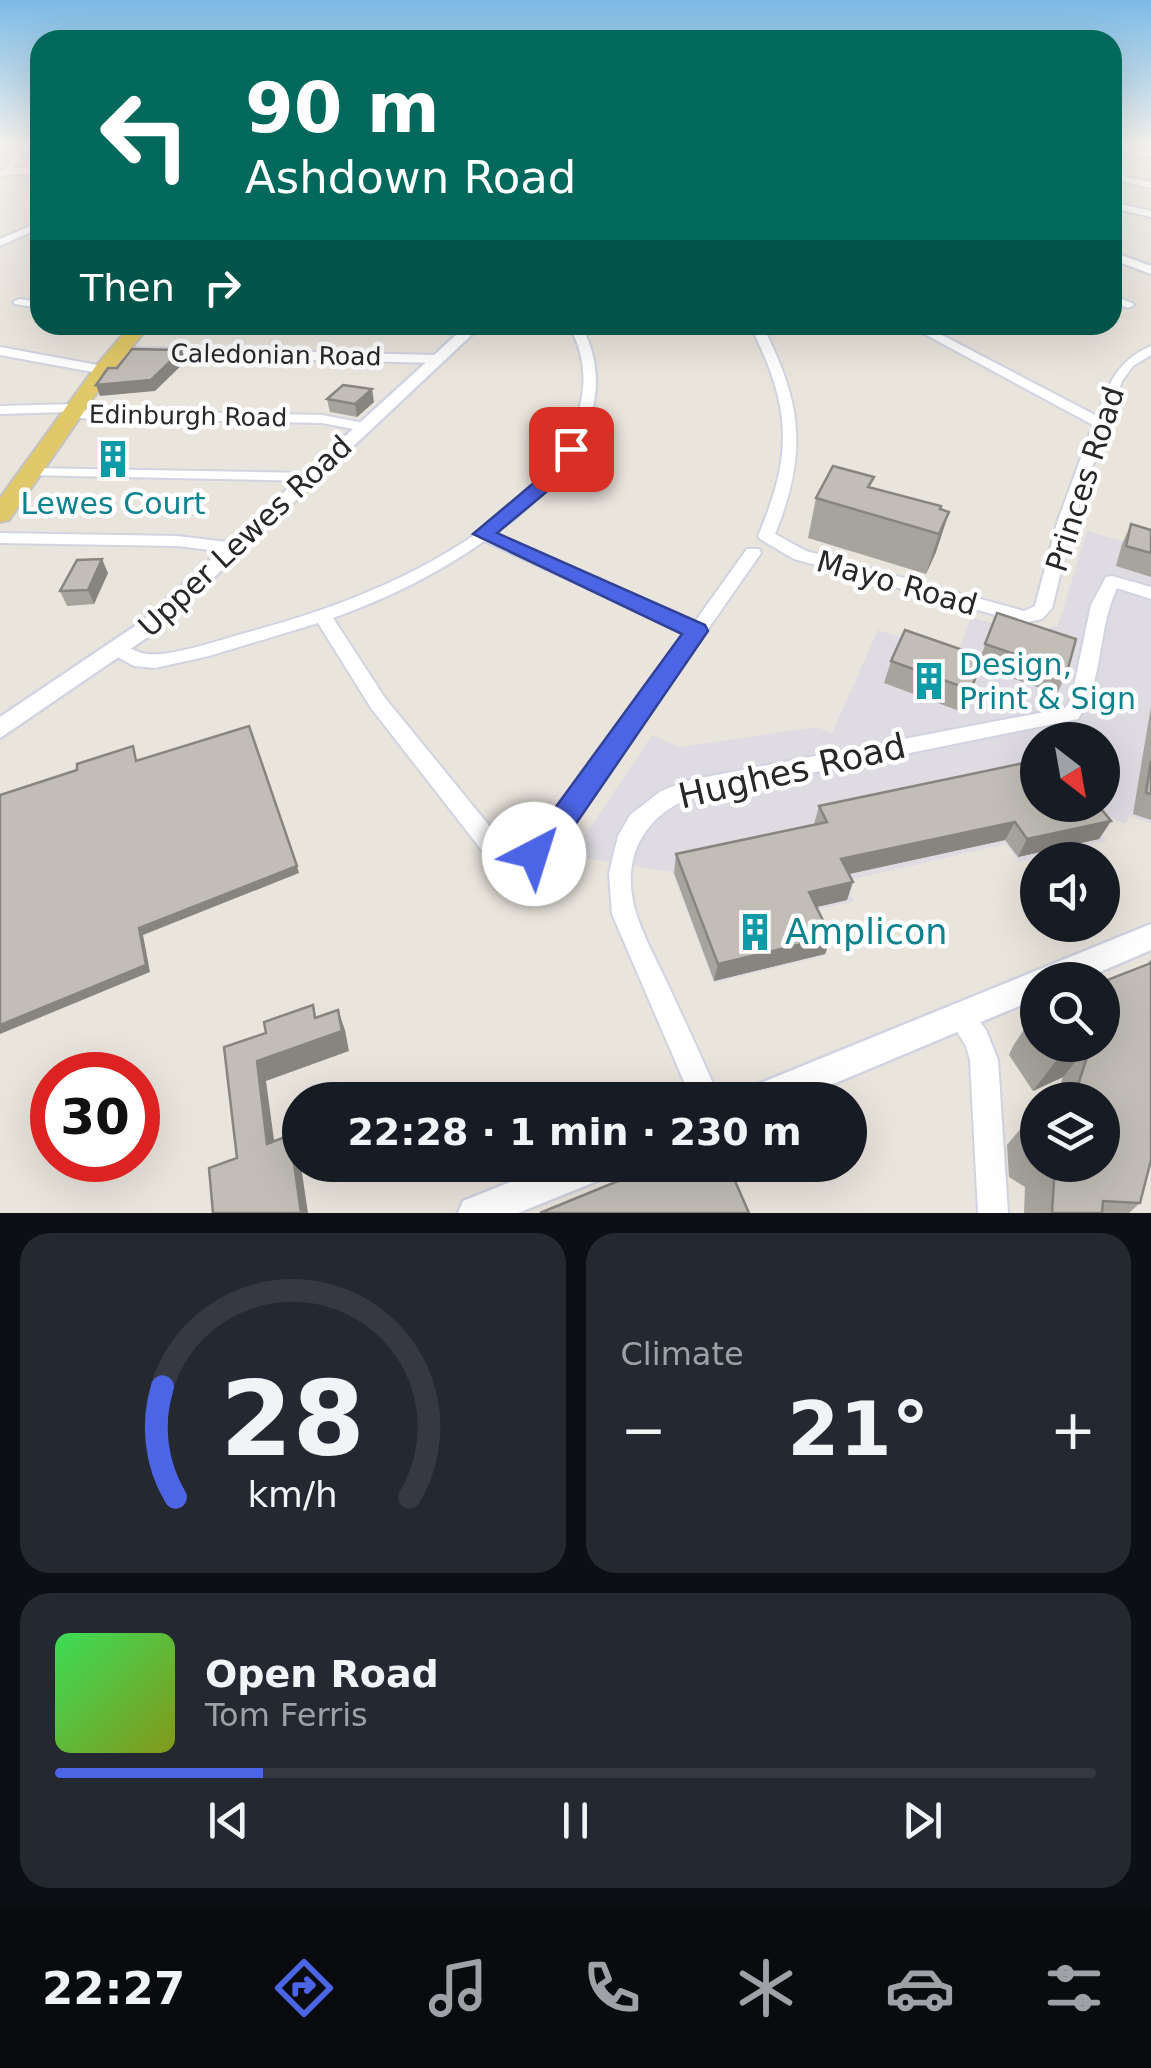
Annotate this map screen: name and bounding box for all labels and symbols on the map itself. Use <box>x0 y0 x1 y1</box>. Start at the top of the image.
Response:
street label: Caledonian Road <box>170 339 382 371</box>
street label: Princes Road <box>1039 382 1131 576</box>
street label: Edinburgh Road <box>89 400 287 432</box>
pin <box>529 407 614 492</box>
street label: Upper Lewes Road <box>131 428 359 644</box>
building icon: Lewes Court <box>92 438 134 480</box>
place label: Lewes Court <box>20 486 206 521</box>
street label: Mayo Road <box>813 543 981 623</box>
place label: Design, Print & Sign <box>959 647 1136 716</box>
building icon: Design, Print & Sign <box>908 660 950 702</box>
north arrow <box>1020 722 1120 822</box>
street label: Hughes Road <box>675 725 909 817</box>
position arrow <box>482 802 586 906</box>
building icon: Amplicon <box>734 911 776 953</box>
place label: Amplicon <box>785 912 948 952</box>
speed limit sign: 30 <box>30 1052 160 1182</box>

